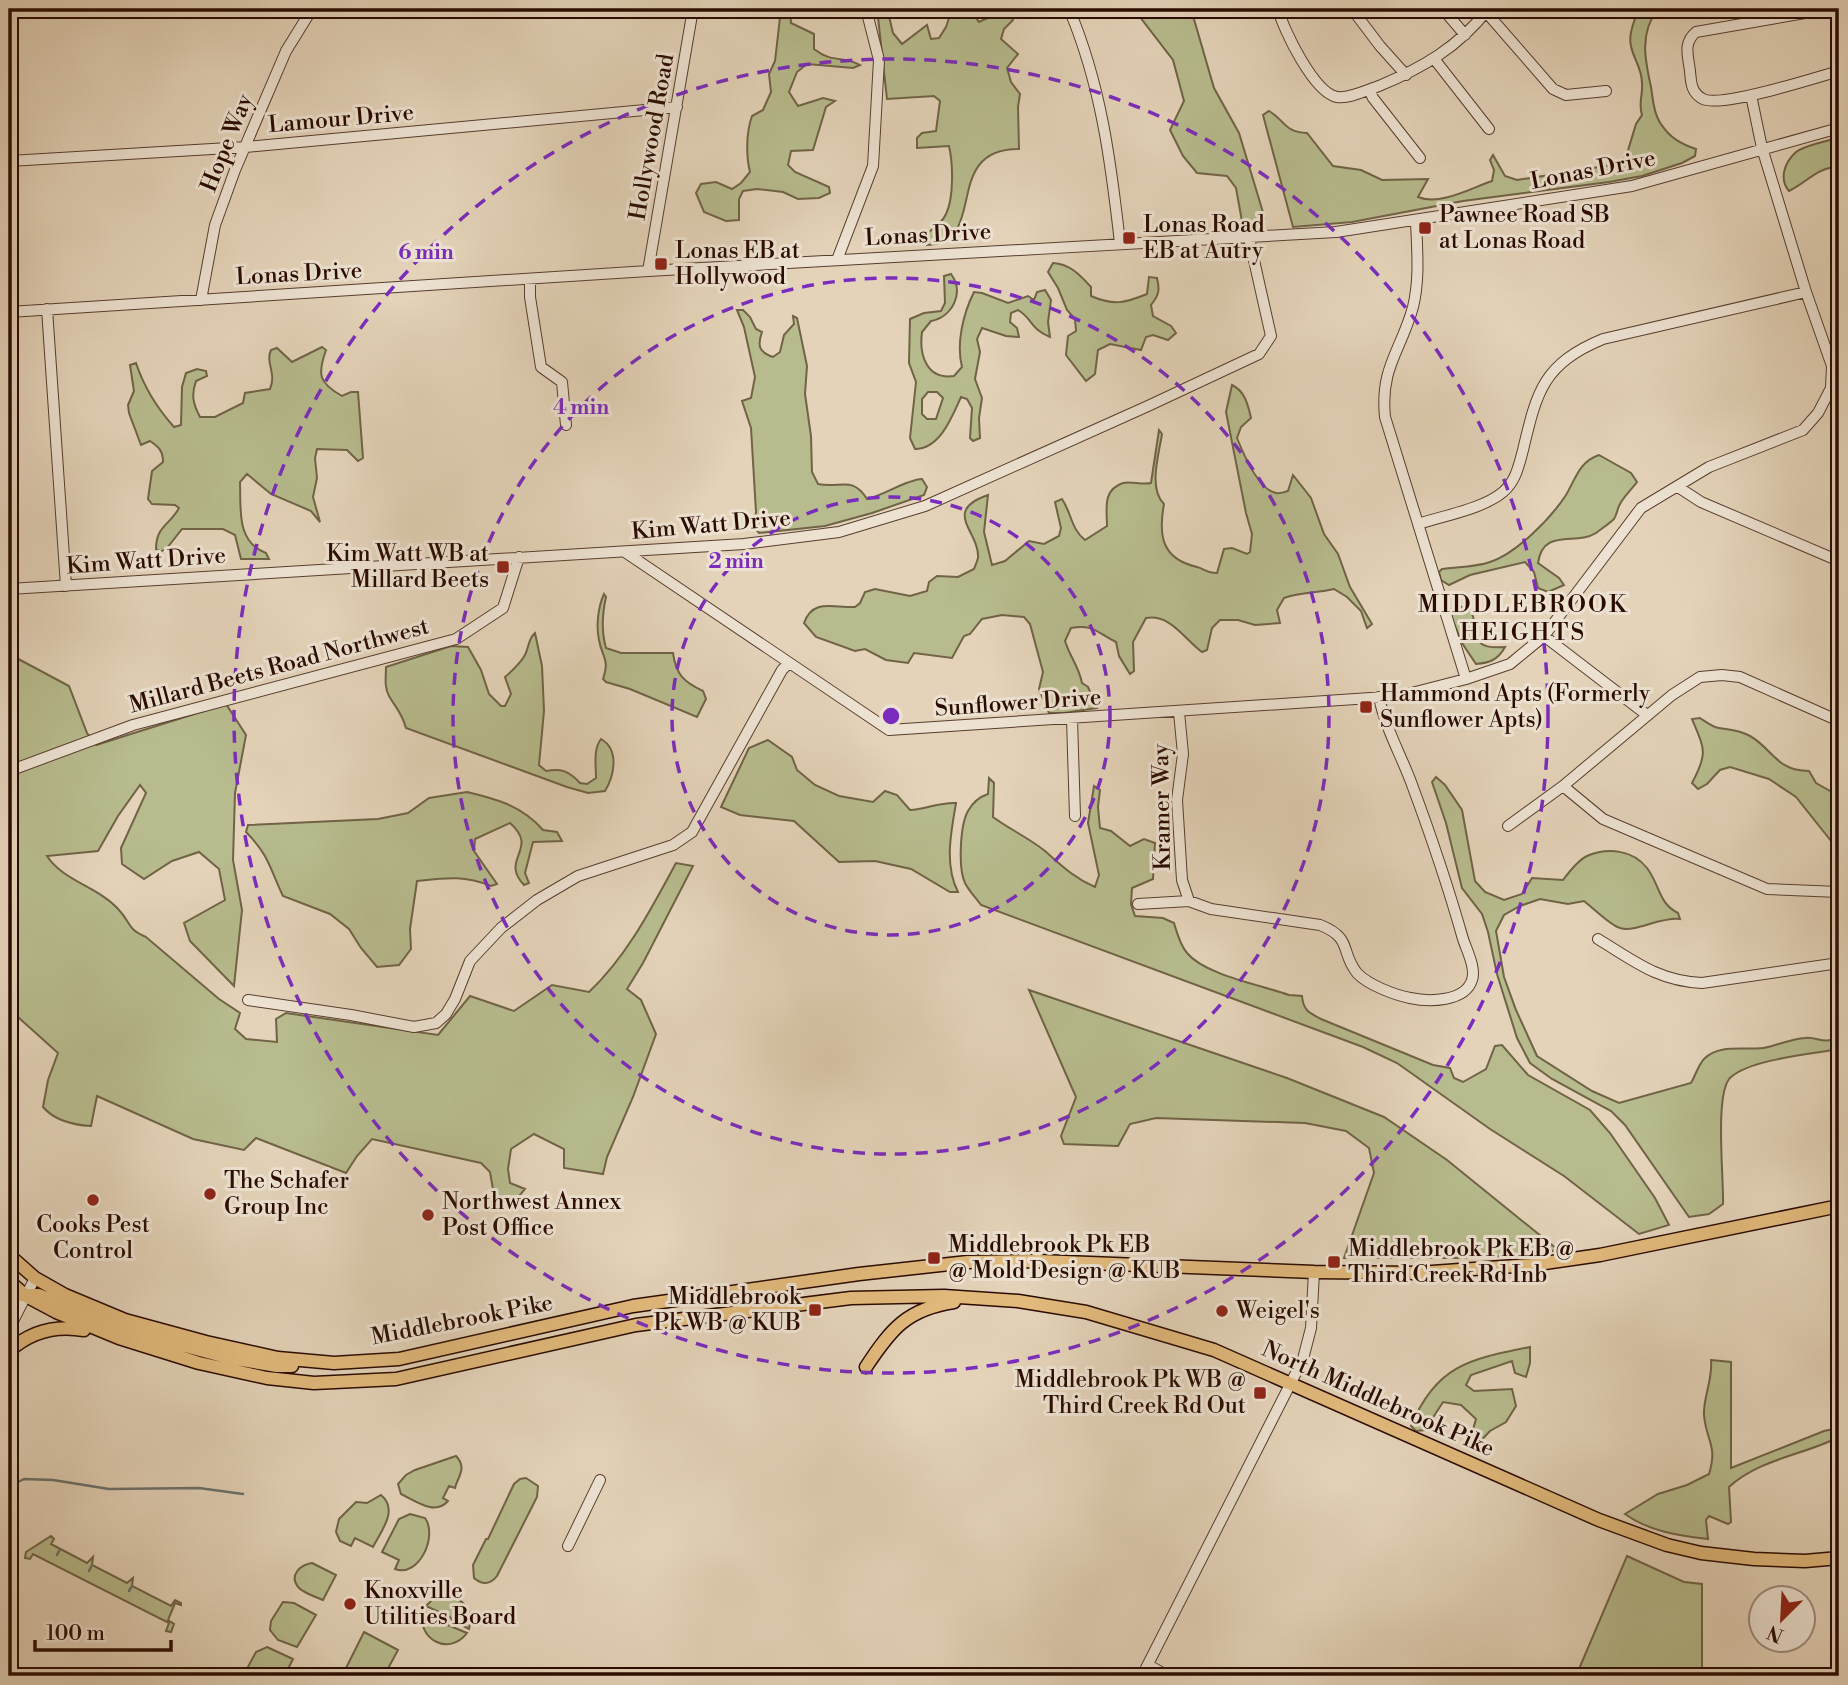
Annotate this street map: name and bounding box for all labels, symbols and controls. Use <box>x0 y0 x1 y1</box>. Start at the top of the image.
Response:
street label: Hollywood Road <box>624 51 680 223</box>
street label: Hope Way <box>195 89 260 196</box>
street label: Lamour Drive <box>267 99 415 139</box>
street label: Lonas Drive <box>1528 144 1658 196</box>
place label: Pawnee Road SB at Lonas Road <box>1439 201 1610 255</box>
place label: Lonas Road EB at Autry <box>1143 211 1265 265</box>
street label: Lonas Drive <box>864 218 992 252</box>
marker: Pawnee Road SB at Lonas Road <box>1417 220 1433 236</box>
marker: Lonas Road EB at Autry <box>1121 230 1137 246</box>
place label: Lonas EB at Hollywood <box>675 237 800 291</box>
text: 6 min <box>398 240 454 266</box>
marker: Lonas EB at Hollywood <box>653 256 669 272</box>
street label: Lonas Drive <box>235 257 363 291</box>
text: 4 min <box>553 395 609 421</box>
street label: Kim Watt Drive <box>630 504 792 546</box>
place label: Kim Watt WB at Millard Beets <box>326 540 489 594</box>
street label: Kim Watt Drive <box>65 541 227 581</box>
text: 2 min <box>708 549 764 575</box>
marker: Kim Watt WB at Millard Beets <box>495 559 511 575</box>
district label: MIDDLEBROOK HEIGHTS <box>1418 590 1628 648</box>
street label: Millard Beets Road Northwest <box>126 612 432 720</box>
place label: Hammond Apts (Formerly Sunflower Apts) <box>1380 680 1651 734</box>
street label: Sunflower Drive <box>934 683 1102 723</box>
marker: Hammond Apts (Formerly Sunflower Apts) <box>1358 699 1374 715</box>
centre of rings <box>879 704 903 728</box>
street label: Kramer Way <box>1147 743 1177 871</box>
place label: The Schafer Group Inc <box>224 1167 349 1221</box>
marker: The Schafer Group Inc <box>202 1186 218 1202</box>
place label: Northwest Annex Post Office <box>442 1188 622 1242</box>
marker: Cooks Pest Control <box>85 1192 101 1208</box>
marker: Northwest Annex Post Office <box>420 1207 436 1223</box>
place label: Cooks Pest Control <box>36 1211 150 1265</box>
place label: Middlebrook Pk EB @ Mold Design @ KUB <box>948 1231 1181 1285</box>
place label: Middlebrook Pk EB @ Third Creek Rd Inb <box>1348 1235 1574 1289</box>
marker: Middlebrook Pk EB @ Mold Design @ KUB <box>926 1250 942 1266</box>
marker: Middlebrook Pk EB @ Third Creek Rd Inb <box>1326 1254 1342 1270</box>
place label: Middlebrook Pk WB @ KUB <box>654 1283 802 1337</box>
street label: Middlebrook Pike <box>369 1289 555 1351</box>
place label: Weigel's <box>1235 1297 1320 1325</box>
marker: Middlebrook Pk WB @ KUB <box>807 1302 823 1318</box>
marker: Weigel's <box>1214 1303 1230 1319</box>
street label: North Middlebrook Pike <box>1257 1335 1499 1463</box>
place label: Middlebrook Pk WB @ Third Creek Rd Out <box>1015 1366 1246 1420</box>
marker: Middlebrook Pk WB @ Third Creek Rd Out <box>1252 1385 1268 1401</box>
place label: Knoxville Utilities Board <box>364 1577 516 1631</box>
north arrow <box>1746 1584 1816 1654</box>
marker: Knoxville Utilities Board <box>342 1596 358 1612</box>
scale bar <box>35 1608 172 1652</box>
text: N <box>1764 1620 1787 1648</box>
text: 100 m <box>46 1621 105 1647</box>

